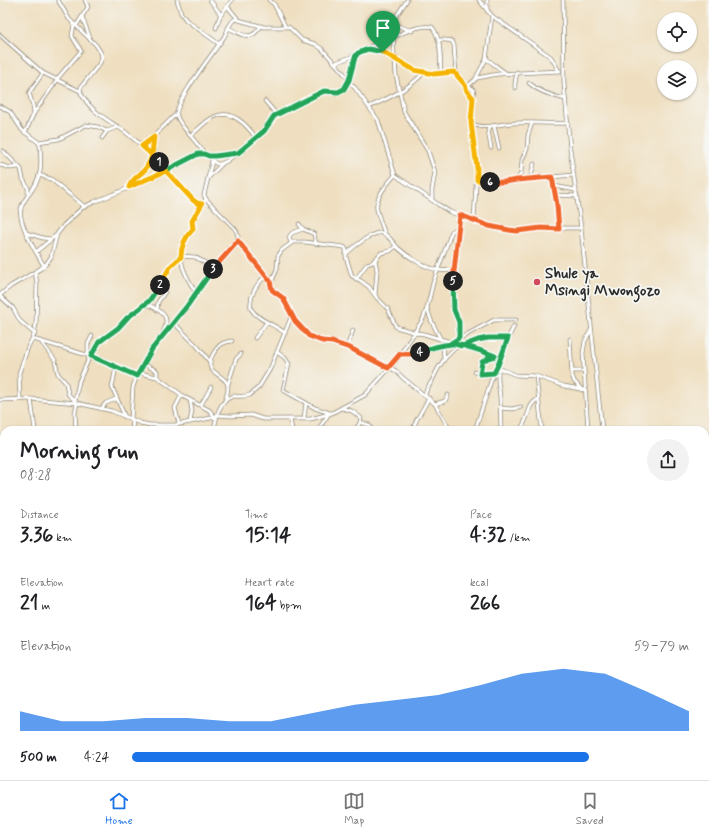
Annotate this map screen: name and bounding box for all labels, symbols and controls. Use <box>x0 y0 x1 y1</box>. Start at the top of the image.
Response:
pin <box>366 11 400 52</box>
map controls <box>657 12 697 100</box>
button: locate <box>657 12 697 52</box>
icon: arrive <box>372 17 394 39</box>
button: layers <box>657 60 697 100</box>
pin: 1 <box>149 152 169 172</box>
text: 1 <box>157 155 161 169</box>
pin: 6 <box>480 172 500 192</box>
text: 6 <box>487 175 493 189</box>
pin: 3 <box>203 259 223 279</box>
text: 3 <box>211 262 215 276</box>
place label: Shule ya Msingi Mwongozo <box>545 264 660 303</box>
pin: 5 <box>443 271 463 291</box>
text: 5 <box>450 274 456 288</box>
pin: 2 <box>150 275 170 295</box>
marker: Shule ya Msingi Mwongozo <box>532 277 542 287</box>
text: 2 <box>157 278 163 292</box>
pin: 4 <box>410 342 430 362</box>
text: 4 <box>417 345 423 359</box>
text: Morning run <box>20 438 139 466</box>
button: share <box>647 439 689 481</box>
text: 08:28 <box>20 467 51 484</box>
text: Distance <box>20 508 59 522</box>
text: Time <box>245 508 268 522</box>
text: Pace <box>470 508 492 522</box>
text: 3.36 <box>20 522 53 549</box>
text: 15:14 <box>245 522 291 549</box>
text: 4:32 <box>470 522 507 549</box>
text: km <box>53 531 72 545</box>
text: /km <box>507 531 530 545</box>
text: Elevation <box>20 576 63 590</box>
text: Heart rate <box>245 576 294 590</box>
text: kcal <box>470 576 488 590</box>
text: 21 <box>20 590 38 617</box>
text: 164 <box>245 590 277 617</box>
text: 266 <box>470 590 500 617</box>
text: m <box>38 599 50 613</box>
text: bpm <box>277 599 302 613</box>
text: Elevation <box>20 638 71 655</box>
text: 59–79 m <box>634 638 689 655</box>
text: 500 m <box>20 749 57 766</box>
text: 4:24 <box>84 749 109 766</box>
tab: Home <box>105 790 133 828</box>
tab: Map <box>343 790 365 828</box>
tab: Saved <box>576 790 604 828</box>

